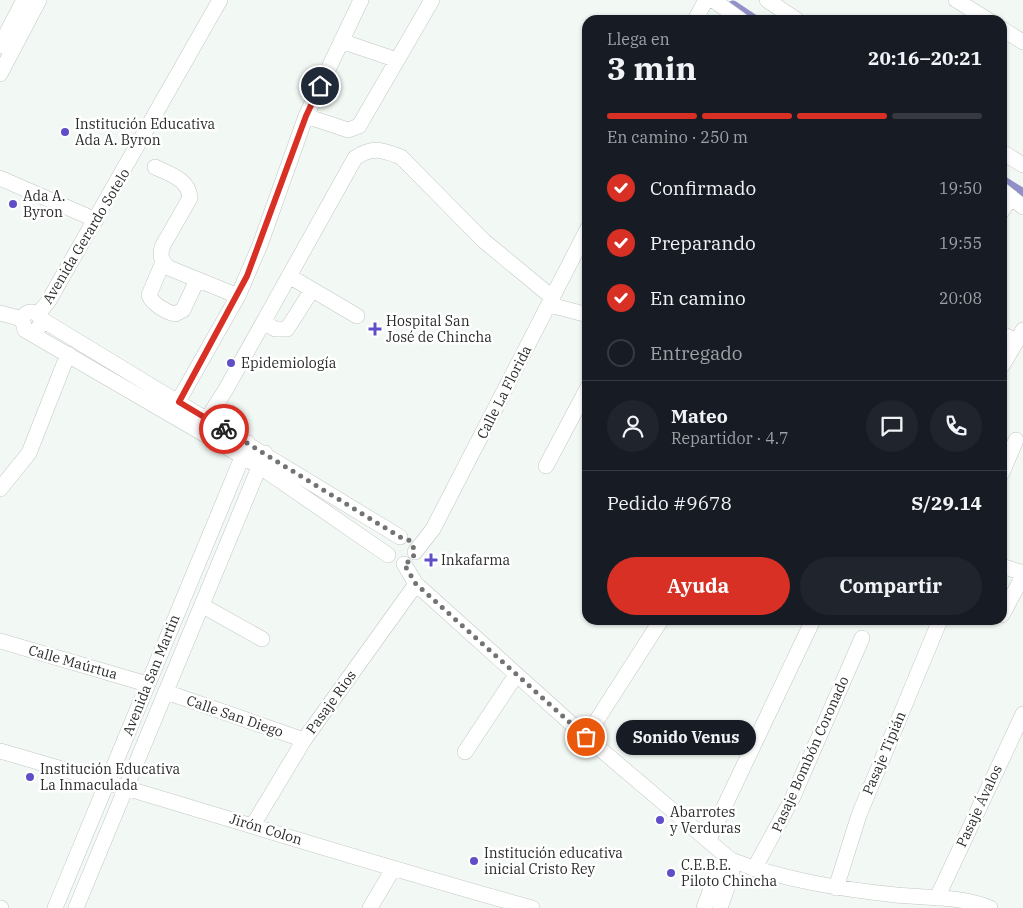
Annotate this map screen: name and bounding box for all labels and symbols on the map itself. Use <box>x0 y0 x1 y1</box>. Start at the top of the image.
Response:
pin <box>299 65 341 107</box>
place label: Institución Educativa Ada A. Byron <box>75 115 216 149</box>
marker: Institución Educativa Ada A. Byron <box>59 126 71 138</box>
street label: Avenida Gerardo Sotelo <box>38 165 134 307</box>
place label: Ada A. Byron <box>23 187 66 221</box>
marker: Ada A. Byron <box>7 198 19 210</box>
place label: Hospital San José de Chincha <box>386 312 492 346</box>
marker: Hospital San José de Chincha <box>368 322 382 336</box>
street label: Calle La Florida <box>473 342 535 442</box>
place label: Epidemiología <box>241 354 337 372</box>
marker: Epidemiología <box>225 357 237 369</box>
courier <box>199 404 249 454</box>
place label: Inkafarma <box>441 551 511 569</box>
marker: Inkafarma <box>425 554 437 566</box>
street label: Avenida San Martin <box>118 612 184 738</box>
street label: Calle Maúrtua <box>26 641 120 683</box>
street label: Pasaje Rios <box>302 667 360 737</box>
street label: Pasaje Bombón Coronado <box>767 673 853 835</box>
street label: Calle San Diego <box>184 691 286 741</box>
street label: Pasaje Tipián <box>858 709 910 797</box>
pin <box>565 716 607 758</box>
callout: Sonido Venus <box>616 720 756 754</box>
place label: Institución Educativa La Inmaculada <box>40 760 181 794</box>
street label: Pasaje Ávalos <box>951 761 1006 850</box>
marker: Institución Educativa La Inmaculada <box>24 771 36 783</box>
place label: Abarrotes y Verduras <box>670 803 741 837</box>
street label: Jirón Colon <box>228 809 305 849</box>
marker: Abarrotes y Verduras <box>654 814 666 826</box>
place label: Institución educativa inicial Cristo Rey <box>484 844 623 878</box>
marker: Institución educativa inicial Cristo Rey <box>468 855 480 867</box>
place label: C.E.B.E. Piloto Chincha <box>681 856 777 890</box>
marker: C.E.B.E. Piloto Chincha <box>665 867 677 879</box>

